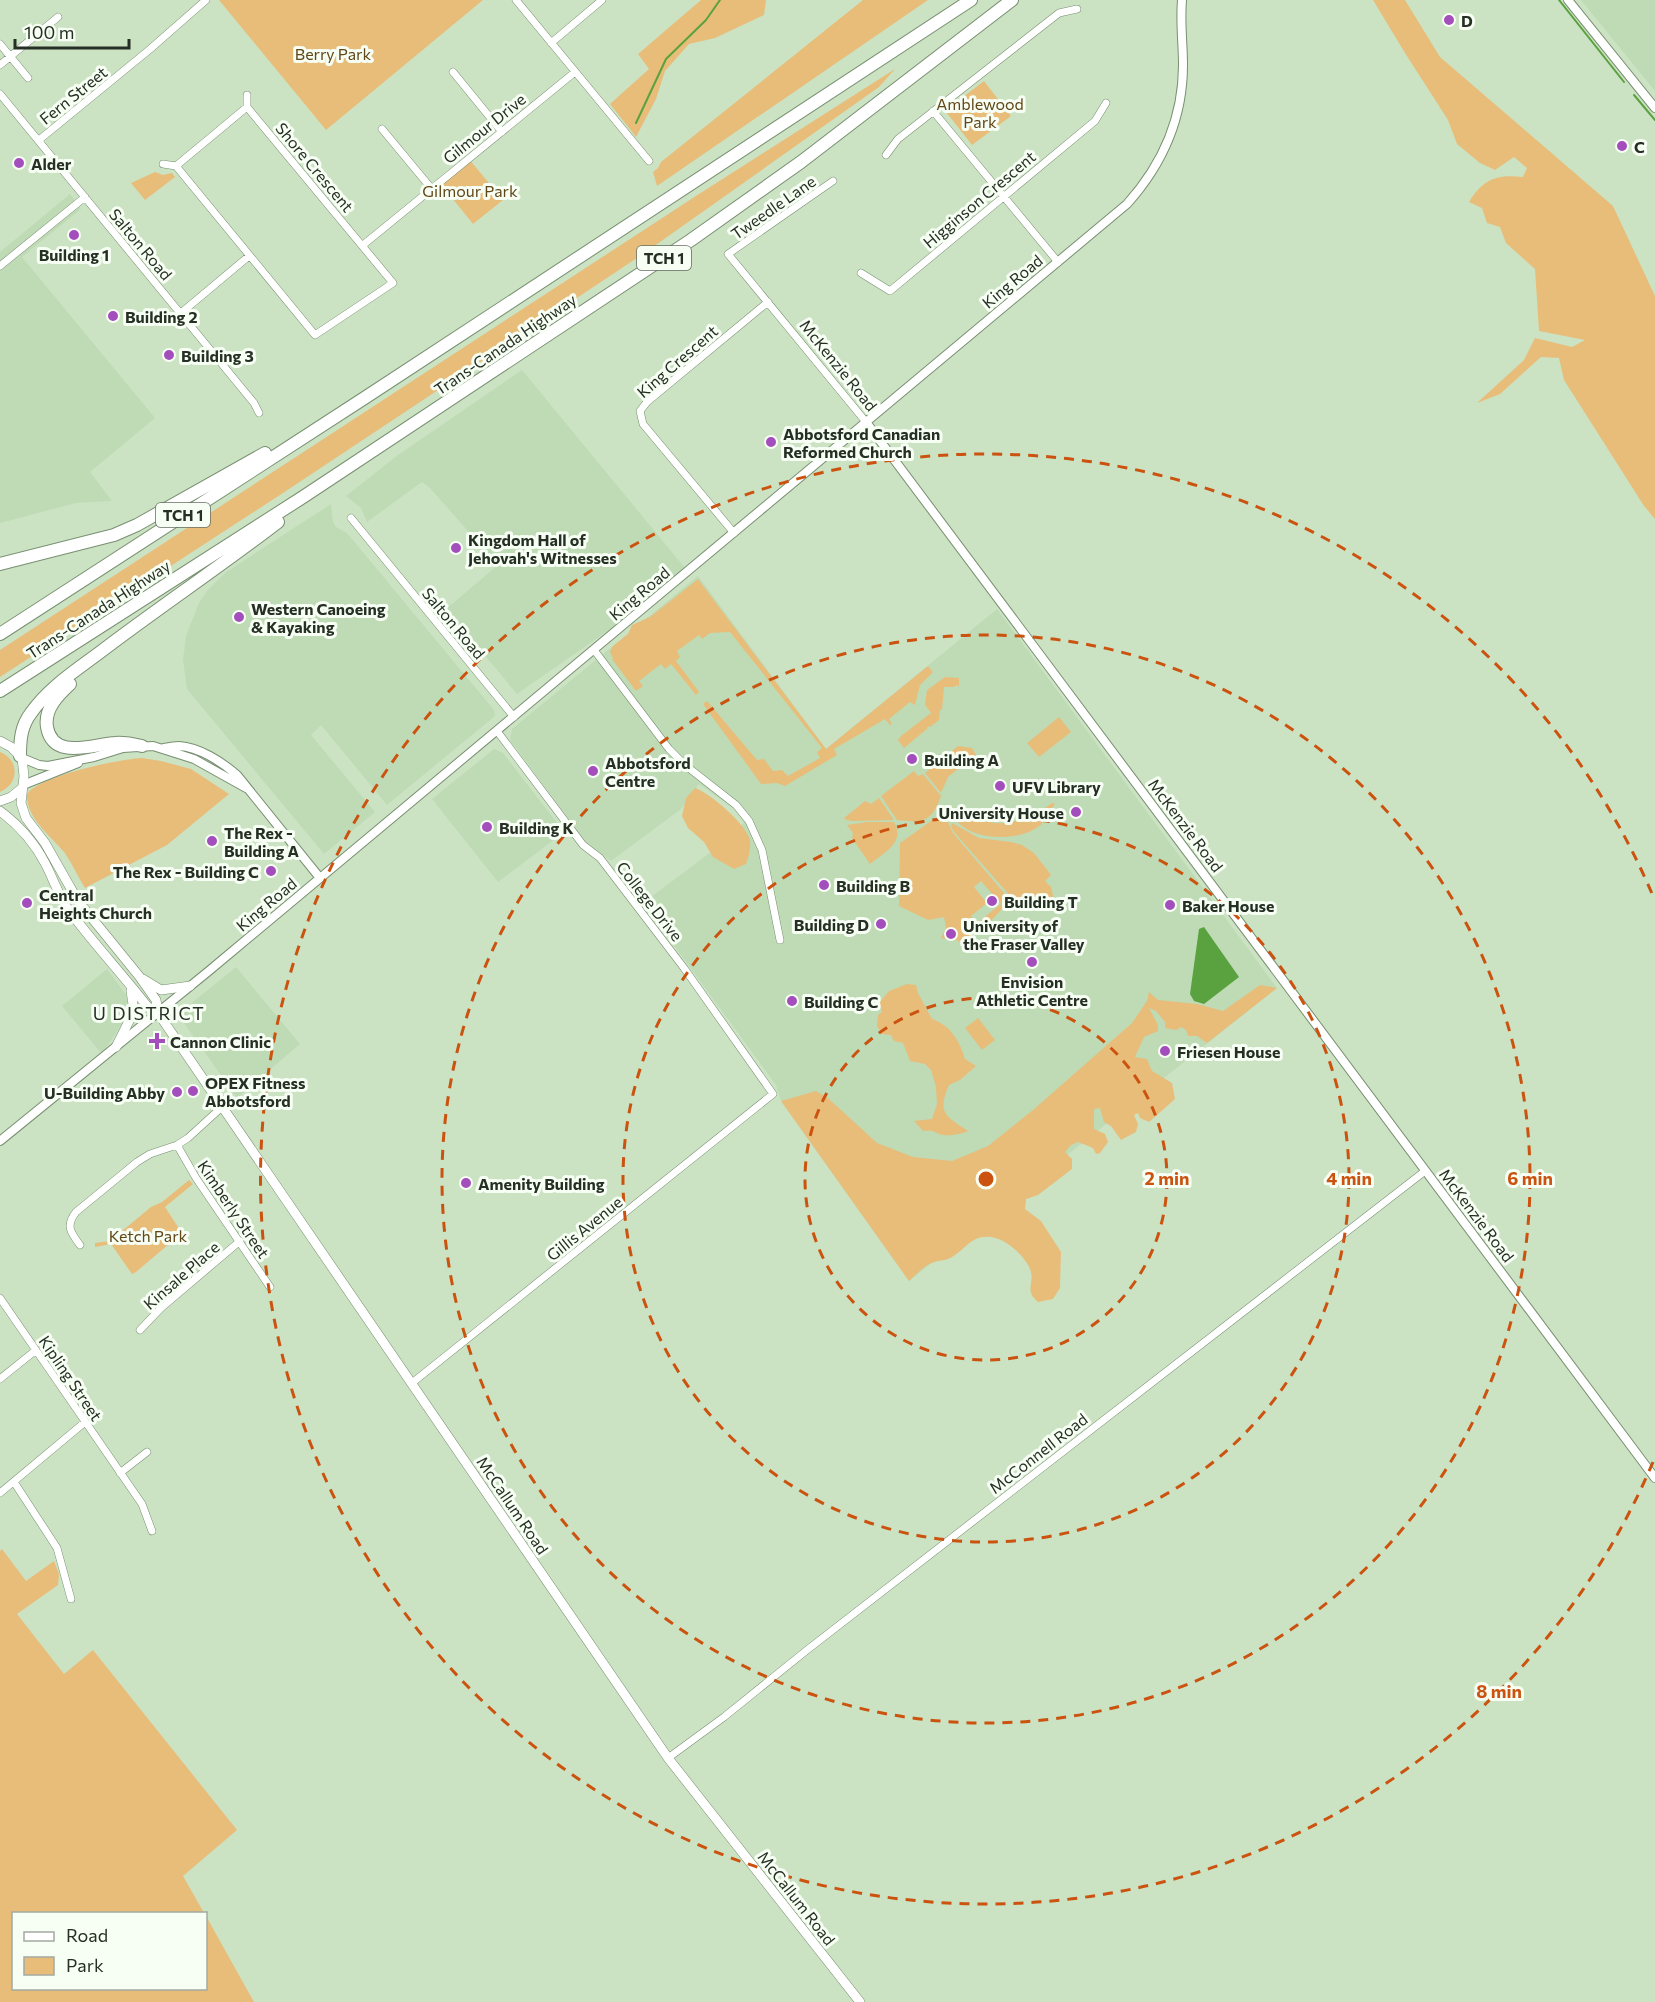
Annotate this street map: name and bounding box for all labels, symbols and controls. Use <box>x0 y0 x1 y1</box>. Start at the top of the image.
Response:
place label: D <box>1461 11 1473 30</box>
scale bar <box>15 12 129 50</box>
marker: D <box>1442 13 1456 27</box>
text: 100 m <box>24 21 74 43</box>
park label: Berry Park <box>295 44 372 63</box>
street label: Fern Street <box>35 62 111 128</box>
street label: Gilmour Drive <box>439 89 529 167</box>
park label: Amblewood Park <box>936 94 1024 131</box>
street label: Shore Crescent <box>272 119 358 216</box>
place label: C <box>1634 137 1645 156</box>
marker: C <box>1615 139 1629 153</box>
street label: Higginson Crescent <box>919 146 1039 251</box>
place label: Alder <box>31 154 72 173</box>
marker: Alder <box>12 156 26 170</box>
street label: Tweedle Lane <box>727 171 819 243</box>
park label: Gilmour Park <box>422 181 518 200</box>
street label: Salton Road <box>106 204 176 284</box>
marker: Building 1 <box>67 228 81 242</box>
place label: Building 1 <box>39 245 109 264</box>
road number: TCH 1 <box>637 246 691 270</box>
street label: King Road <box>978 250 1046 312</box>
street label: Trans-Canada Highway <box>430 289 580 399</box>
place label: Building 2 <box>125 307 198 326</box>
marker: Building 2 <box>106 309 120 323</box>
street label: McKenzie Road <box>796 316 882 414</box>
street label: King Crescent <box>633 321 722 401</box>
place label: Building 3 <box>181 346 254 365</box>
marker: Building 3 <box>162 348 176 362</box>
place label: Abbotsford Canadian Reformed Church <box>783 424 940 461</box>
marker: Abbotsford Canadian Reformed Church <box>764 435 778 449</box>
road number: TCH 1 <box>156 503 210 527</box>
place label: Kingdom Hall of Jehovah's Witnesses <box>468 530 617 567</box>
marker: Kingdom Hall of Jehovah's Witnesses <box>449 541 463 555</box>
street label: Trans-Canada Highway <box>23 556 173 662</box>
street label: King Road <box>605 562 673 624</box>
street label: Salton Road <box>419 583 489 663</box>
place label: Western Canoeing & Kayaking <box>251 599 386 636</box>
marker: Western Canoeing & Kayaking <box>232 610 246 624</box>
place label: Building A <box>924 750 999 769</box>
marker: Building A <box>905 752 919 766</box>
place label: Abbotsford Centre <box>605 753 691 790</box>
marker: Abbotsford Centre <box>586 764 600 778</box>
street label: McKenzie Road <box>1145 775 1227 875</box>
place label: UFV Library <box>1012 777 1101 796</box>
marker: UFV Library <box>993 779 1007 793</box>
place label: University House <box>938 803 1064 822</box>
marker: University House <box>1069 805 1083 819</box>
place label: Building K <box>499 818 574 837</box>
marker: Building K <box>480 820 494 834</box>
place label: The Rex - Building A <box>224 823 299 860</box>
marker: The Rex - Building A <box>205 834 219 848</box>
street label: College Drive <box>613 857 687 945</box>
place label: The Rex - Building C <box>113 862 259 881</box>
marker: The Rex - Building C <box>264 864 278 878</box>
street label: King Road <box>232 873 300 935</box>
place label: Building B <box>836 876 910 895</box>
marker: Building B <box>817 878 831 892</box>
place label: Central Heights Church <box>39 885 152 922</box>
place label: Building T <box>1004 892 1078 911</box>
marker: Building T <box>985 894 999 908</box>
marker: Central Heights Church <box>20 896 34 910</box>
place label: Baker House <box>1182 896 1274 915</box>
marker: Baker House <box>1163 898 1177 912</box>
place label: Building D <box>794 915 869 934</box>
place label: University of the Fraser Valley <box>963 916 1085 953</box>
marker: Building D <box>874 917 888 931</box>
marker: University of the Fraser Valley <box>944 927 958 941</box>
marker: Envision Athletic Centre <box>1025 955 1039 969</box>
place label: Envision Athletic Centre <box>976 972 1088 1009</box>
place label: Building C <box>804 992 878 1011</box>
marker: Building C <box>785 994 799 1008</box>
district label: U DISTRICT <box>93 1002 205 1024</box>
marker: Cannon Clinic <box>148 1032 166 1050</box>
place label: Cannon Clinic <box>170 1032 271 1051</box>
place label: Friesen House <box>1177 1042 1280 1061</box>
marker: Friesen House <box>1158 1044 1172 1058</box>
place label: OPEX Fitness Abbotsford <box>205 1073 305 1110</box>
place label: U-Building Abby <box>44 1083 165 1102</box>
marker: OPEX Fitness Abbotsford <box>186 1084 200 1098</box>
marker: U-Building Abby <box>170 1085 184 1099</box>
street label: Kimberly Street <box>194 1157 274 1262</box>
street label: McKenzie Road <box>1436 1165 1518 1265</box>
text: 2 min <box>1145 1167 1189 1189</box>
text: 4 min <box>1326 1167 1372 1189</box>
text: 6 min <box>1507 1167 1553 1189</box>
centre of rings <box>976 1169 996 1189</box>
place label: Amenity Building <box>478 1174 605 1193</box>
marker: Amenity Building <box>459 1176 473 1190</box>
street label: Gillis Avenue <box>542 1192 626 1264</box>
park label: Ketch Park <box>109 1226 188 1245</box>
street label: Kinsale Place <box>139 1237 223 1313</box>
street label: Kipling Street <box>36 1332 107 1425</box>
street label: McConnell Road <box>985 1409 1091 1497</box>
street label: McCallum Road <box>473 1452 553 1558</box>
text: 8 min <box>1476 1680 1522 1702</box>
street label: McCallum Road <box>754 1847 840 1949</box>
legend <box>12 1912 207 1990</box>
text: Road <box>66 1924 108 1946</box>
text: Park <box>66 1954 104 1976</box>

